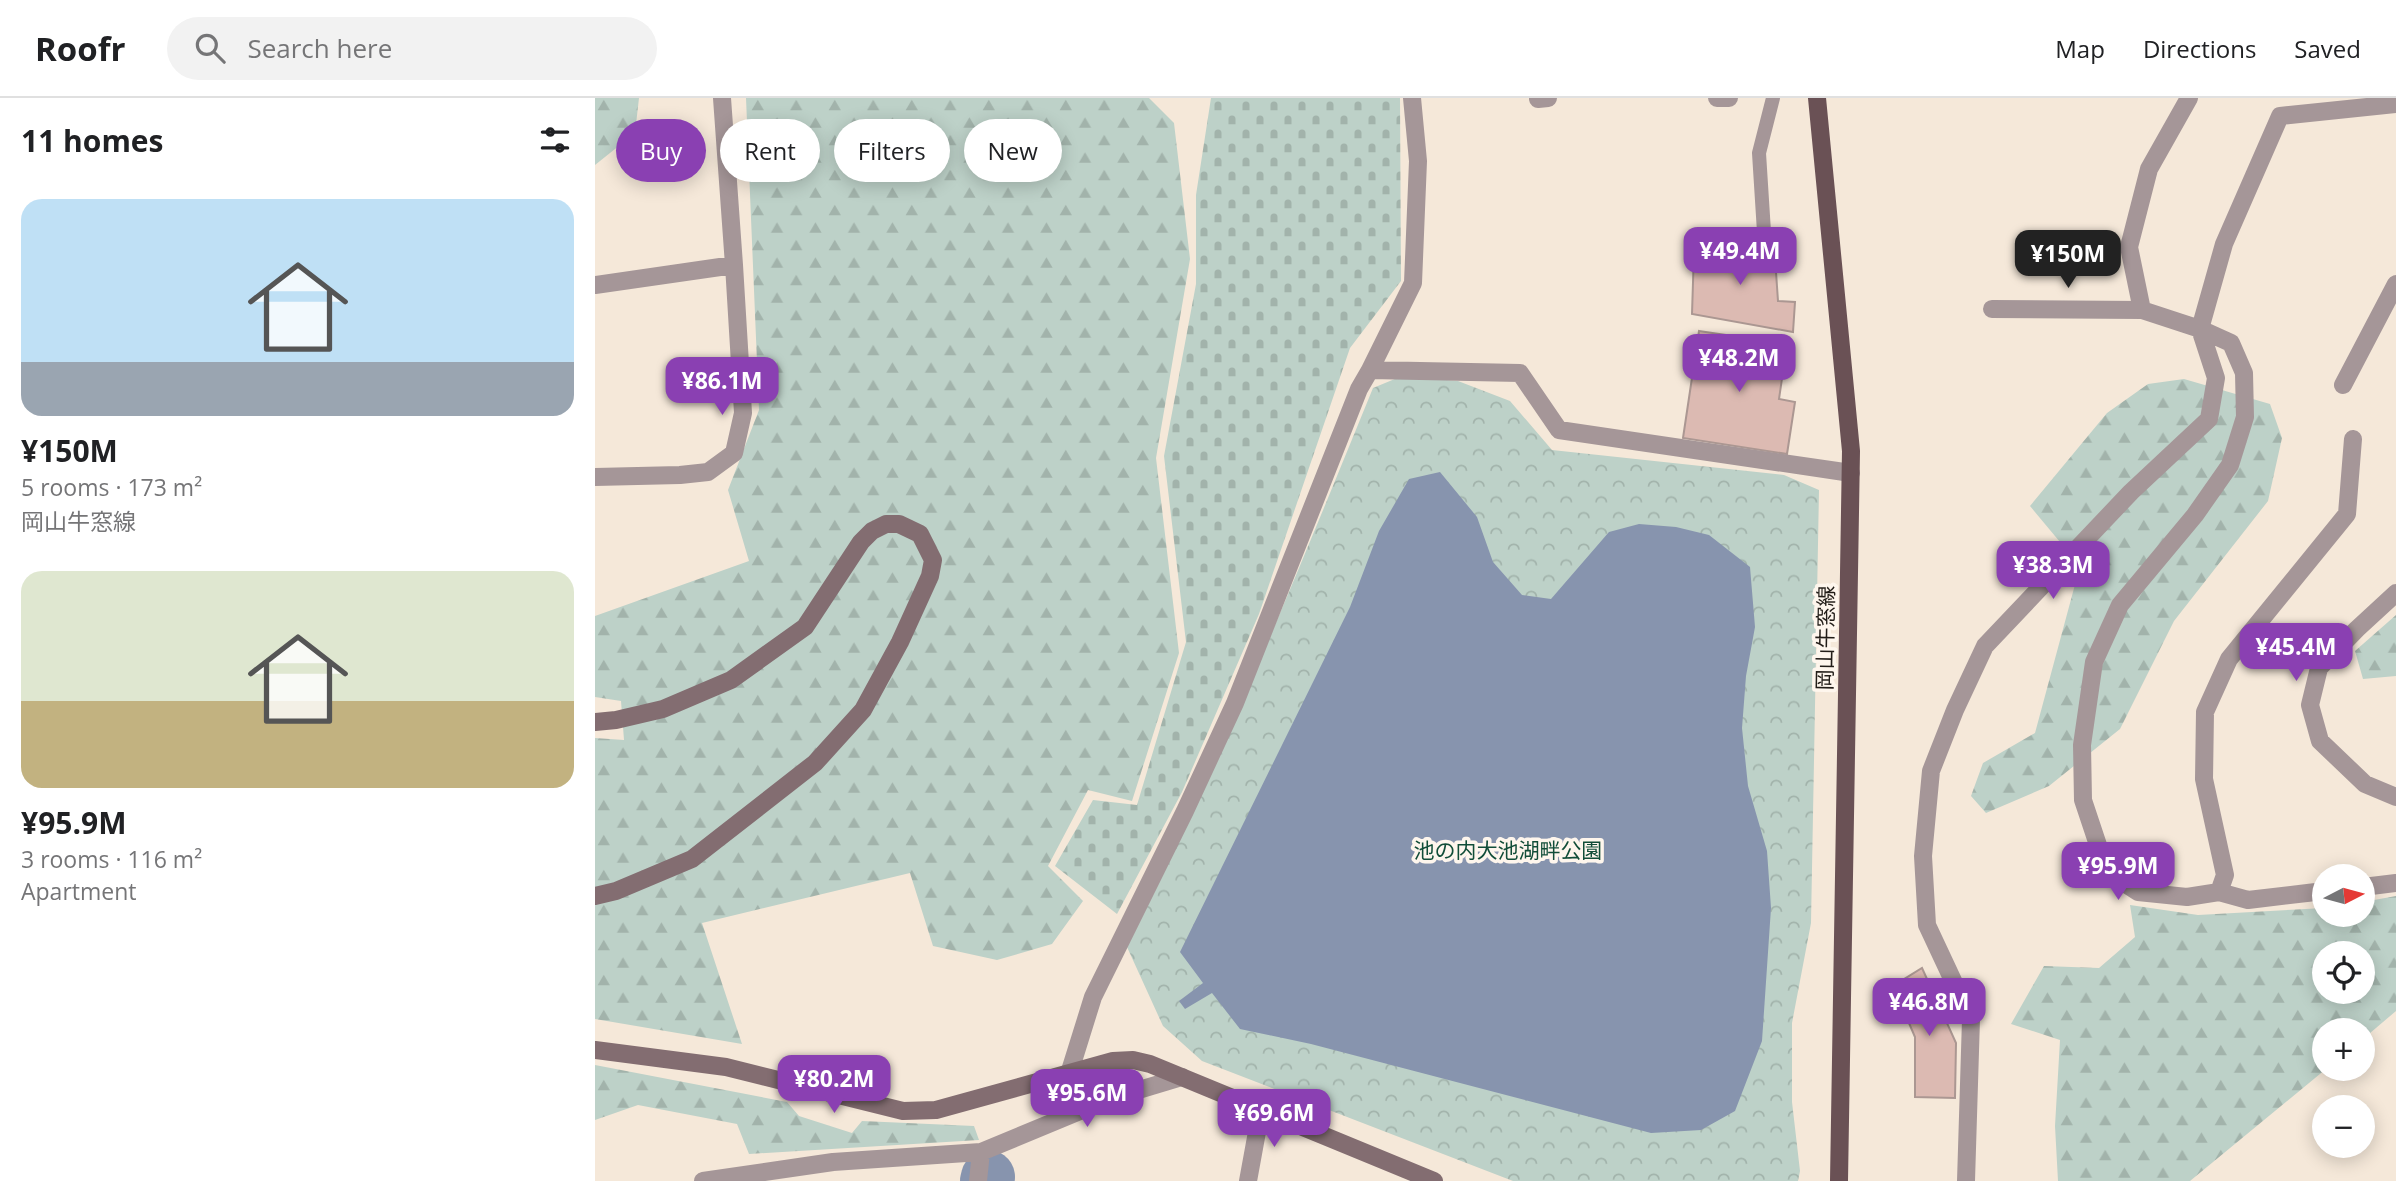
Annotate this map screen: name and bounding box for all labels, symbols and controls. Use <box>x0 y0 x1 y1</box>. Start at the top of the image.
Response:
search box <box>167 17 657 80</box>
text: Roofr <box>35 26 125 71</box>
icon: search <box>191 29 229 67</box>
text: Search here <box>247 30 392 66</box>
text: Map <box>2055 32 2105 65</box>
text: Directions <box>2143 32 2256 65</box>
text: Saved <box>2294 32 2361 65</box>
chip: Buy <box>616 119 706 182</box>
chip: Rent <box>720 119 820 182</box>
chip: Filters <box>834 119 950 182</box>
chip: New <box>964 119 1062 182</box>
text: 11 homes <box>21 120 164 161</box>
icon: filters <box>536 121 574 159</box>
pin: ¥49.4M <box>1683 228 1797 287</box>
pin: ¥150M <box>2019 230 2117 290</box>
text: ¥49.4M <box>1700 234 1780 266</box>
text: ¥150M <box>2031 237 2105 269</box>
icon: home <box>235 244 361 370</box>
pin: ¥48.2M <box>1682 334 1796 394</box>
text: ¥48.2M <box>1699 341 1779 373</box>
pin: ¥86.1M <box>665 358 779 417</box>
text: ¥86.1M <box>682 364 762 396</box>
text: ¥150M <box>21 430 118 471</box>
text: 5 rooms · 173 m² <box>21 471 202 503</box>
text: 岡山牛窓線 <box>21 505 136 537</box>
pin: ¥38.3M <box>1996 542 2110 601</box>
text: ¥38.3M <box>2013 548 2093 580</box>
street label: 岡山牛窓線 <box>1810 585 1840 691</box>
icon: home <box>235 616 361 742</box>
pin: ¥45.4M <box>2239 624 2353 683</box>
text: ¥45.4M <box>2256 630 2336 662</box>
text: ¥95.9M <box>21 802 126 843</box>
park label: 池の内大池湖畔公園 <box>1414 836 1603 864</box>
pin: ¥95.9M <box>2061 842 2175 902</box>
text: 3 rooms · 116 m² <box>21 843 202 875</box>
text: ¥95.9M <box>2078 849 2158 881</box>
north arrow <box>2312 864 2375 928</box>
map controls <box>2312 864 2375 1158</box>
text: Apartment <box>21 875 137 907</box>
button: locate <box>2312 941 2375 1004</box>
pin: ¥46.8M <box>1872 978 1986 1038</box>
text: ¥46.8M <box>1889 985 1969 1017</box>
button: + <box>2312 1018 2375 1081</box>
pin: ¥80.2M <box>777 1056 891 1115</box>
text: ¥80.2M <box>794 1062 874 1094</box>
pin: ¥95.6M <box>1030 1070 1144 1129</box>
text: ¥95.6M <box>1047 1076 1127 1108</box>
pin: ¥69.6M <box>1217 1090 1331 1149</box>
button: − <box>2312 1095 2375 1158</box>
text: ¥69.6M <box>1234 1096 1314 1128</box>

